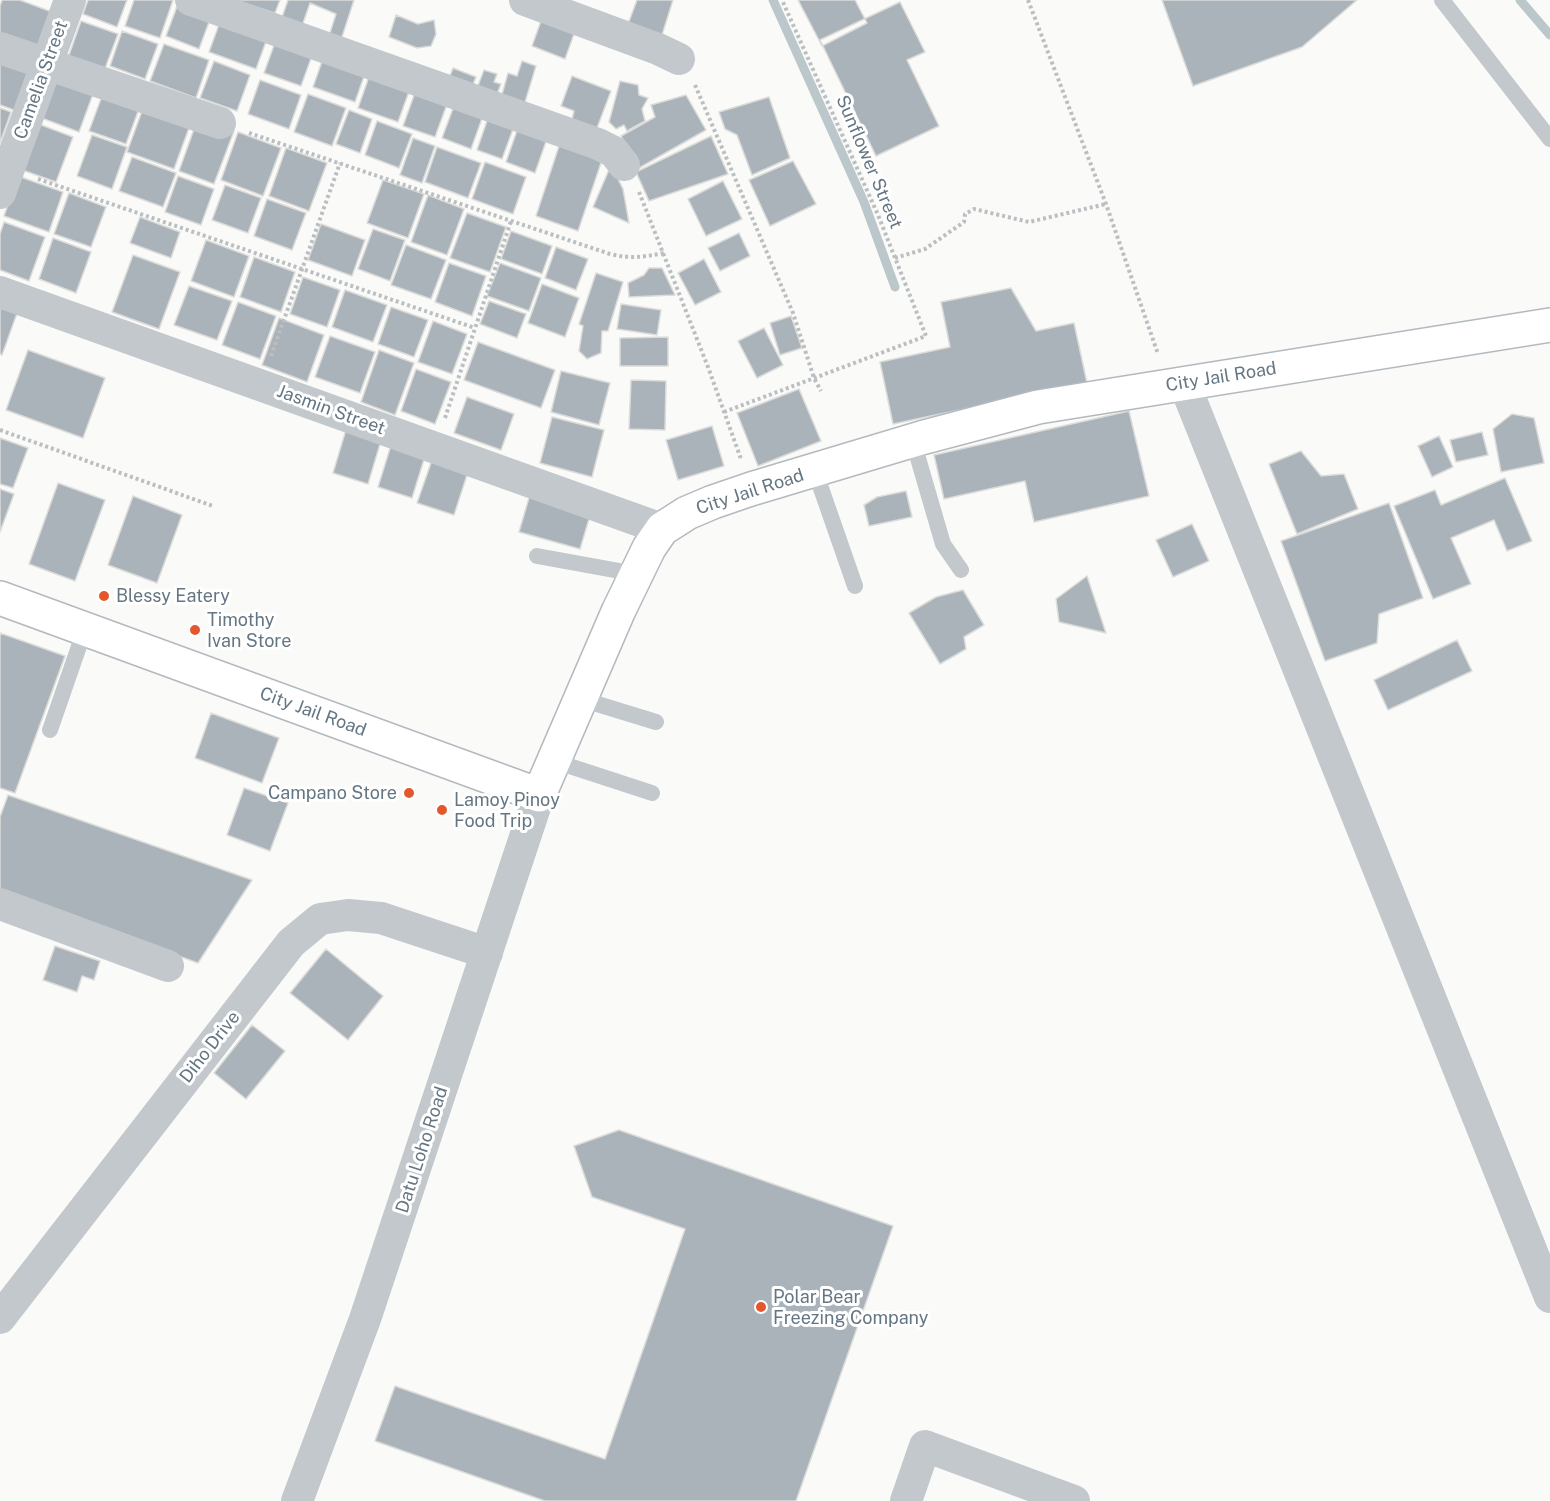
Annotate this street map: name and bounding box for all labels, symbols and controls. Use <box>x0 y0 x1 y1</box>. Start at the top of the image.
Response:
street label: Camelia Street <box>10 18 72 142</box>
street label: Sunflower Street <box>831 92 907 232</box>
street label: City Jail Road <box>1164 358 1278 396</box>
street label: Jasmin Street <box>274 380 388 440</box>
street label: City Jail Road <box>693 464 807 520</box>
place label: Blessy Eatery <box>116 585 230 607</box>
marker: Blessy Eatery <box>97 589 111 603</box>
place label: Timothy Ivan Store <box>207 609 291 652</box>
marker: Timothy Ivan Store <box>188 623 202 637</box>
street label: City Jail Road <box>257 683 369 741</box>
place label: Campano Store <box>268 782 397 804</box>
marker: Campano Store <box>402 786 416 800</box>
place label: Lamoy Pinoy Food Trip <box>454 789 560 832</box>
marker: Lamoy Pinoy Food Trip <box>435 803 449 817</box>
street label: Diho Drive <box>175 1007 245 1087</box>
street label: Datu Loho Road <box>391 1084 453 1216</box>
place label: Polar Bear Freezing Company <box>773 1286 928 1328</box>
marker: Polar Bear Freezing Company <box>754 1300 768 1314</box>

